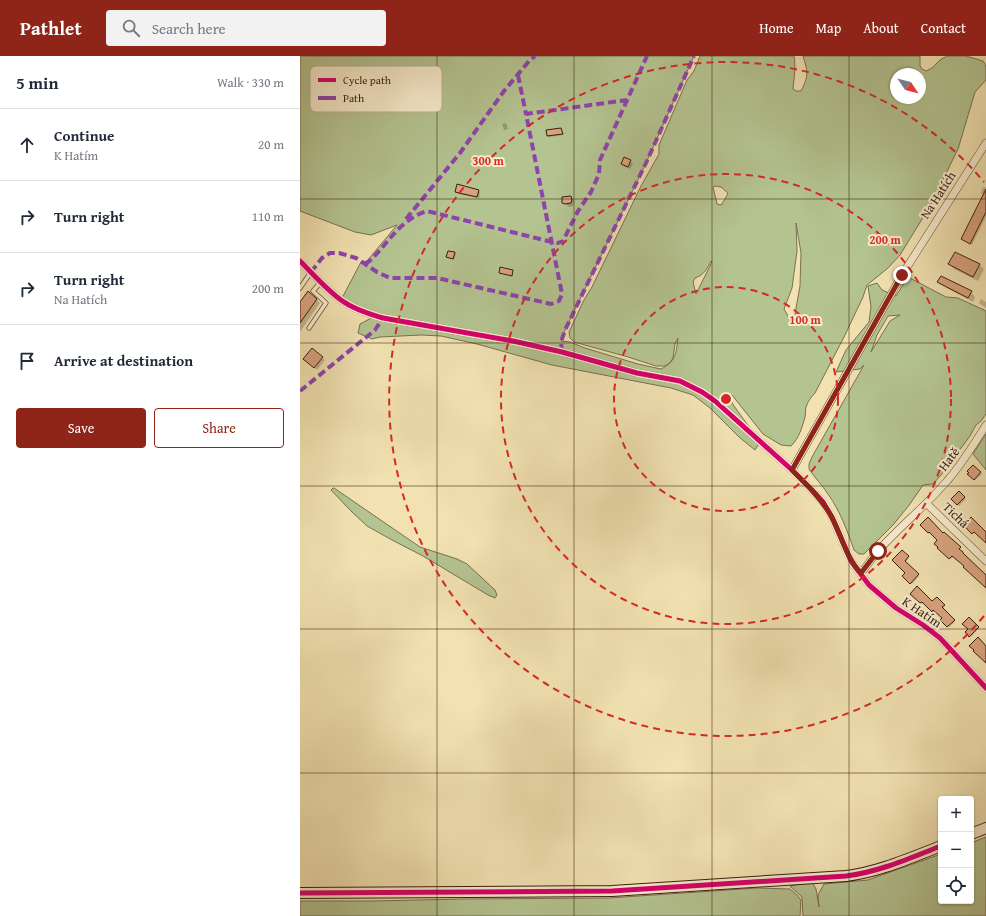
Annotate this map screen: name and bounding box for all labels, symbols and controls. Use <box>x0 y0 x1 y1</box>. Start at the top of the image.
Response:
search box <box>106 10 386 46</box>
text: Pathlet <box>20 14 82 42</box>
icon: search <box>120 17 142 39</box>
text: Search here <box>152 18 226 39</box>
text: Home <box>759 18 794 38</box>
text: Map <box>816 18 841 38</box>
text: About <box>863 18 899 38</box>
text: Contact <box>921 18 966 38</box>
legend <box>310 66 442 112</box>
north arrow <box>890 68 926 104</box>
text: 5 min <box>16 70 58 95</box>
text: Cycle path <box>343 72 392 88</box>
text: Walk · 330 m <box>217 73 284 92</box>
text: Path <box>343 90 365 106</box>
text: Continue <box>54 125 115 146</box>
icon: ahead <box>16 134 38 156</box>
text: 20 m <box>258 135 284 154</box>
text: K Hatím <box>54 146 98 165</box>
text: 300 m <box>472 152 505 169</box>
street label: Na Hatích <box>915 167 961 223</box>
icon: right <box>16 206 38 228</box>
text: Turn right <box>54 206 125 227</box>
text: 110 m <box>252 207 284 226</box>
text: 200 m <box>869 231 902 248</box>
route end <box>893 266 911 284</box>
text: Turn right <box>54 269 125 290</box>
icon: right <box>16 278 38 300</box>
text: 200 m <box>252 279 284 298</box>
text: Na Hatích <box>54 290 107 309</box>
text: 100 m <box>789 311 822 328</box>
icon: arrive <box>16 350 38 372</box>
text: Arrive at destination <box>54 350 193 371</box>
centre of rings <box>719 392 733 406</box>
button: Save <box>16 408 146 448</box>
button: Share <box>154 408 284 448</box>
street label: Hatě <box>934 443 964 475</box>
street label: Tichá <box>939 498 974 533</box>
route start <box>869 542 887 560</box>
street label: K Hatím <box>898 592 946 632</box>
map controls <box>938 796 974 904</box>
button: + <box>938 796 974 832</box>
button: − <box>938 832 974 868</box>
button: locate <box>938 868 974 904</box>

